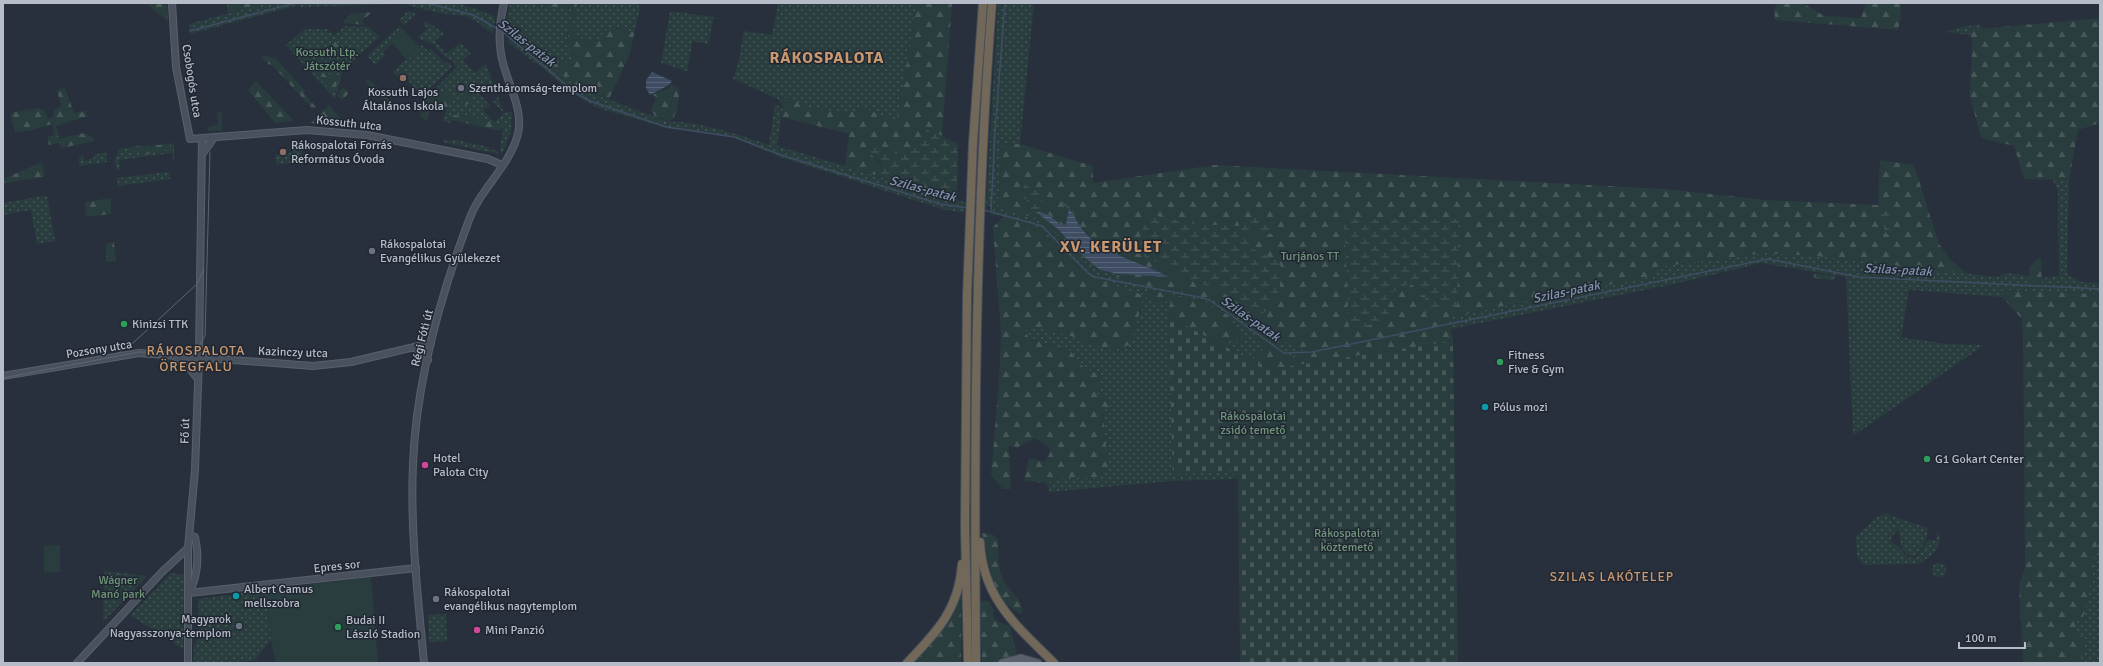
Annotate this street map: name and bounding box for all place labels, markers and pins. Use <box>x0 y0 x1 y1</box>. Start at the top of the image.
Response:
marker: Kossuth Lajos Általános Iskola <box>398 73 408 83</box>
place label: Szentháromság-templom <box>469 81 597 96</box>
marker: Szentháromság-templom <box>456 83 466 93</box>
place label: Kossuth Lajos Általános Iskola <box>362 85 444 114</box>
place label: Rákospalotai Forrás Református Óvoda <box>291 138 392 167</box>
marker: Rákospalotai Forrás Református Óvoda <box>278 147 288 157</box>
place label: Rákospalotai Evangélikus Gyülekezet <box>380 237 500 266</box>
marker: Rákospalotai Evangélikus Gyülekezet <box>367 246 377 256</box>
place label: Kinizsi TTK <box>132 317 188 332</box>
marker: Kinizsi TTK <box>119 319 129 329</box>
place label: Fitness Five & Gym <box>1508 348 1564 377</box>
marker: Fitness Five & Gym <box>1495 357 1505 367</box>
place label: Pólus mozi <box>1493 400 1548 415</box>
marker: Pólus mozi <box>1480 402 1490 412</box>
place label: Hotel Palota City <box>433 451 489 480</box>
place label: G1 Gokart Center <box>1935 452 2024 467</box>
marker: G1 Gokart Center <box>1922 454 1932 464</box>
marker: Hotel Palota City <box>420 460 430 470</box>
place label: Albert Camus mellszobra <box>244 582 313 611</box>
place label: Rákospalotai evangélikus nagytemplom <box>444 585 577 614</box>
marker: Albert Camus mellszobra <box>231 591 241 601</box>
marker: Rákospalotai evangélikus nagytemplom <box>431 594 441 604</box>
place label: Magyarok Nagyasszonya-templom <box>110 612 231 641</box>
place label: Budai II László Stadion <box>346 613 420 642</box>
marker: Magyarok Nagyasszonya-templom <box>234 621 244 631</box>
marker: Budai II László Stadion <box>333 622 343 632</box>
place label: Mini Panzió <box>485 623 544 638</box>
marker: Mini Panzió <box>472 625 482 635</box>

